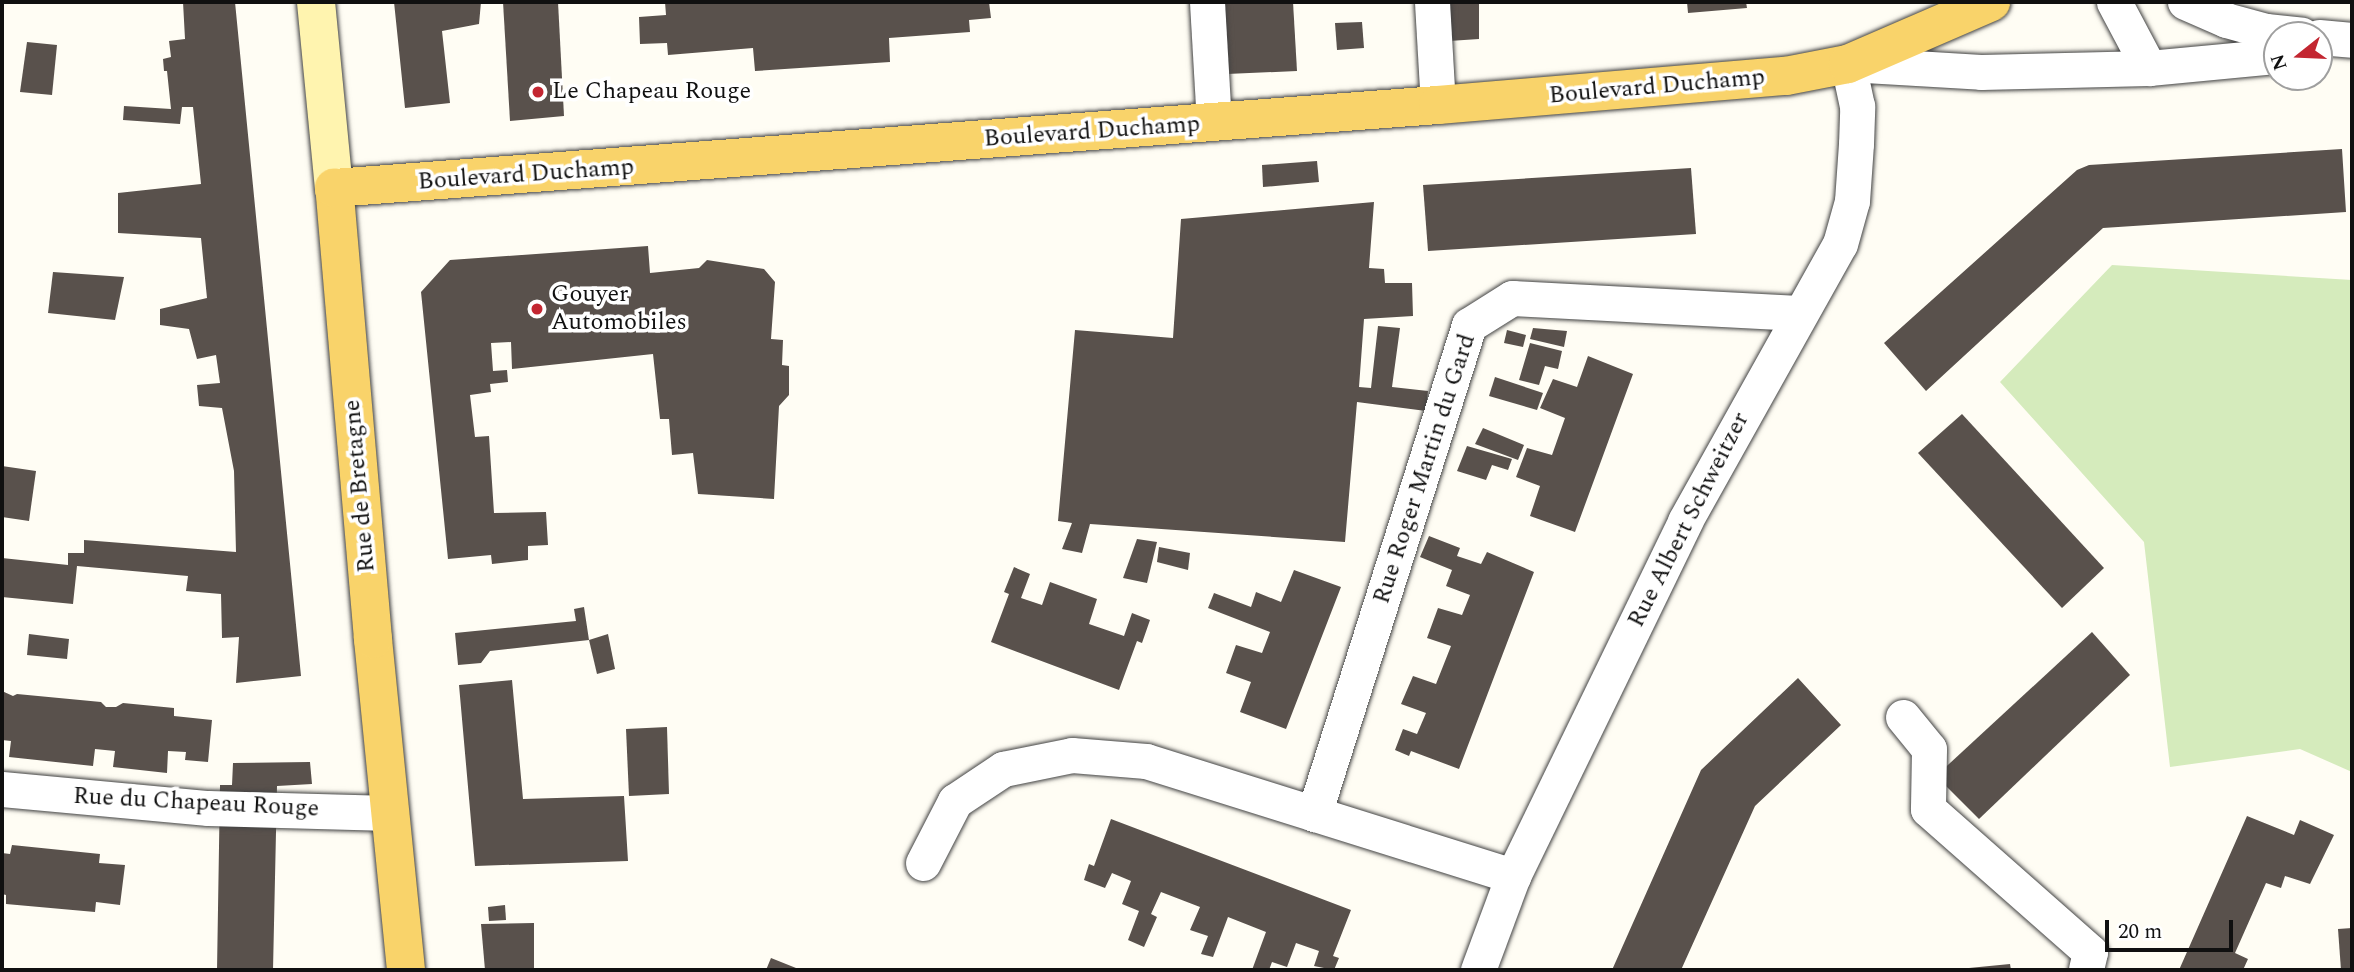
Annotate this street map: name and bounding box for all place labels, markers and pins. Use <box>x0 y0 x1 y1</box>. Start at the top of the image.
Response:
place label: Le Chapeau Rouge <box>552 78 751 106</box>
marker: Le Chapeau Rouge <box>530 84 546 100</box>
place label: Gouyer Automobiles <box>551 281 687 337</box>
marker: Gouyer Automobiles <box>529 301 545 317</box>

